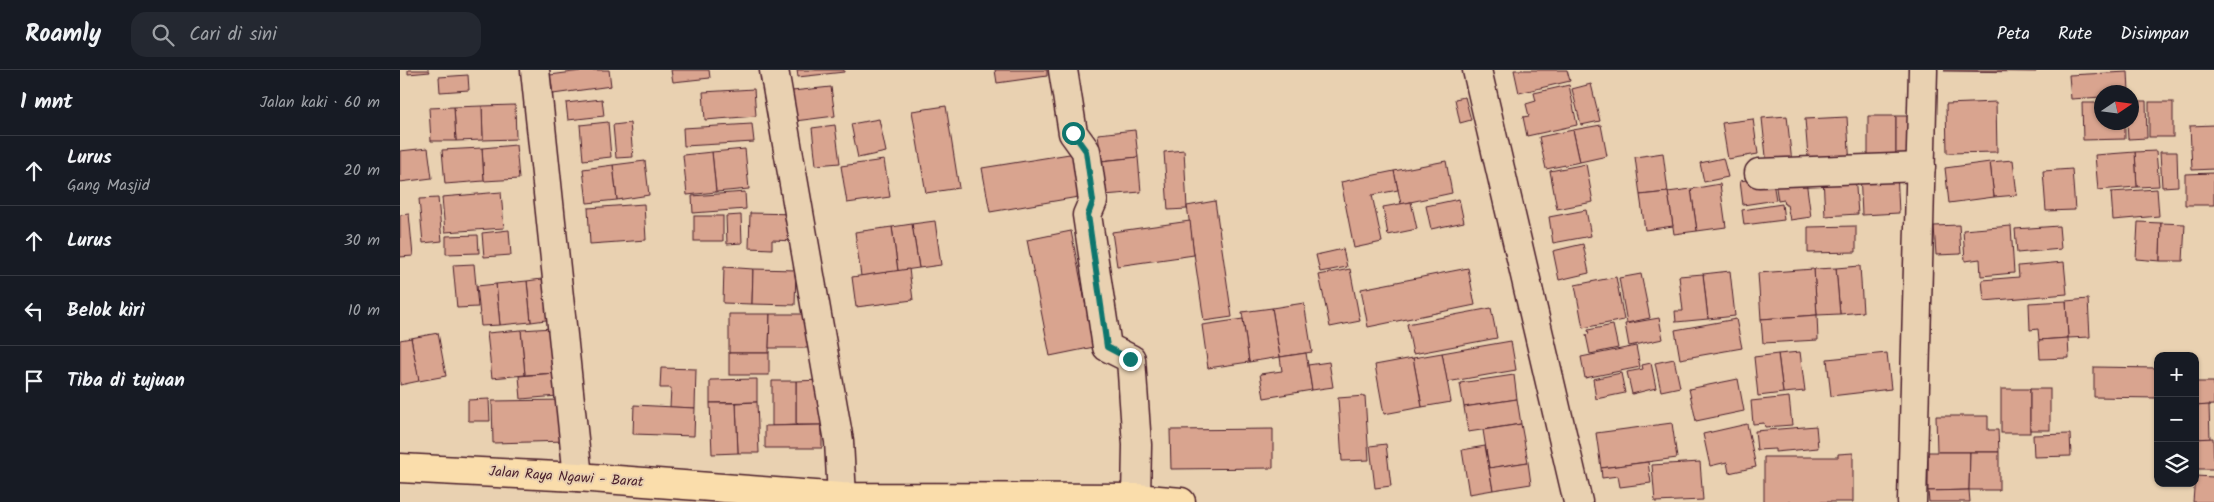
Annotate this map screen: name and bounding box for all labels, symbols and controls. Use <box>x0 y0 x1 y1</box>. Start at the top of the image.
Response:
search box <box>131 12 481 57</box>
text: Roamly <box>25 15 101 54</box>
text: Cari di sini <box>189 20 277 50</box>
text: Peta <box>1997 20 2030 49</box>
text: Rute <box>2058 20 2092 49</box>
text: Disimpan <box>2120 20 2189 49</box>
icon: search <box>149 21 177 49</box>
north arrow <box>2094 85 2139 130</box>
text: 1 mnt <box>20 86 73 119</box>
text: Jalan kaki · 60 m <box>260 90 380 115</box>
route start <box>1062 122 1085 145</box>
text: Lurus <box>67 143 112 173</box>
icon: ahead <box>20 157 48 185</box>
text: 20 m <box>344 158 380 183</box>
text: Gang Masjid <box>67 173 150 198</box>
text: Lurus <box>67 226 112 256</box>
icon: ahead <box>20 227 48 255</box>
text: 30 m <box>344 228 380 253</box>
text: Belok kiri <box>67 296 145 326</box>
icon: left <box>20 297 48 325</box>
text: 10 m <box>348 298 380 323</box>
route end <box>1119 348 1142 371</box>
map controls <box>2154 352 2199 487</box>
button: + <box>2154 352 2199 397</box>
text: Tiba di tujuan <box>67 366 185 396</box>
icon: arrive <box>20 367 48 395</box>
button: − <box>2154 397 2199 442</box>
button: layers <box>2154 442 2199 487</box>
street label: Jalan Raya Ngawi - Barat <box>488 461 645 493</box>

